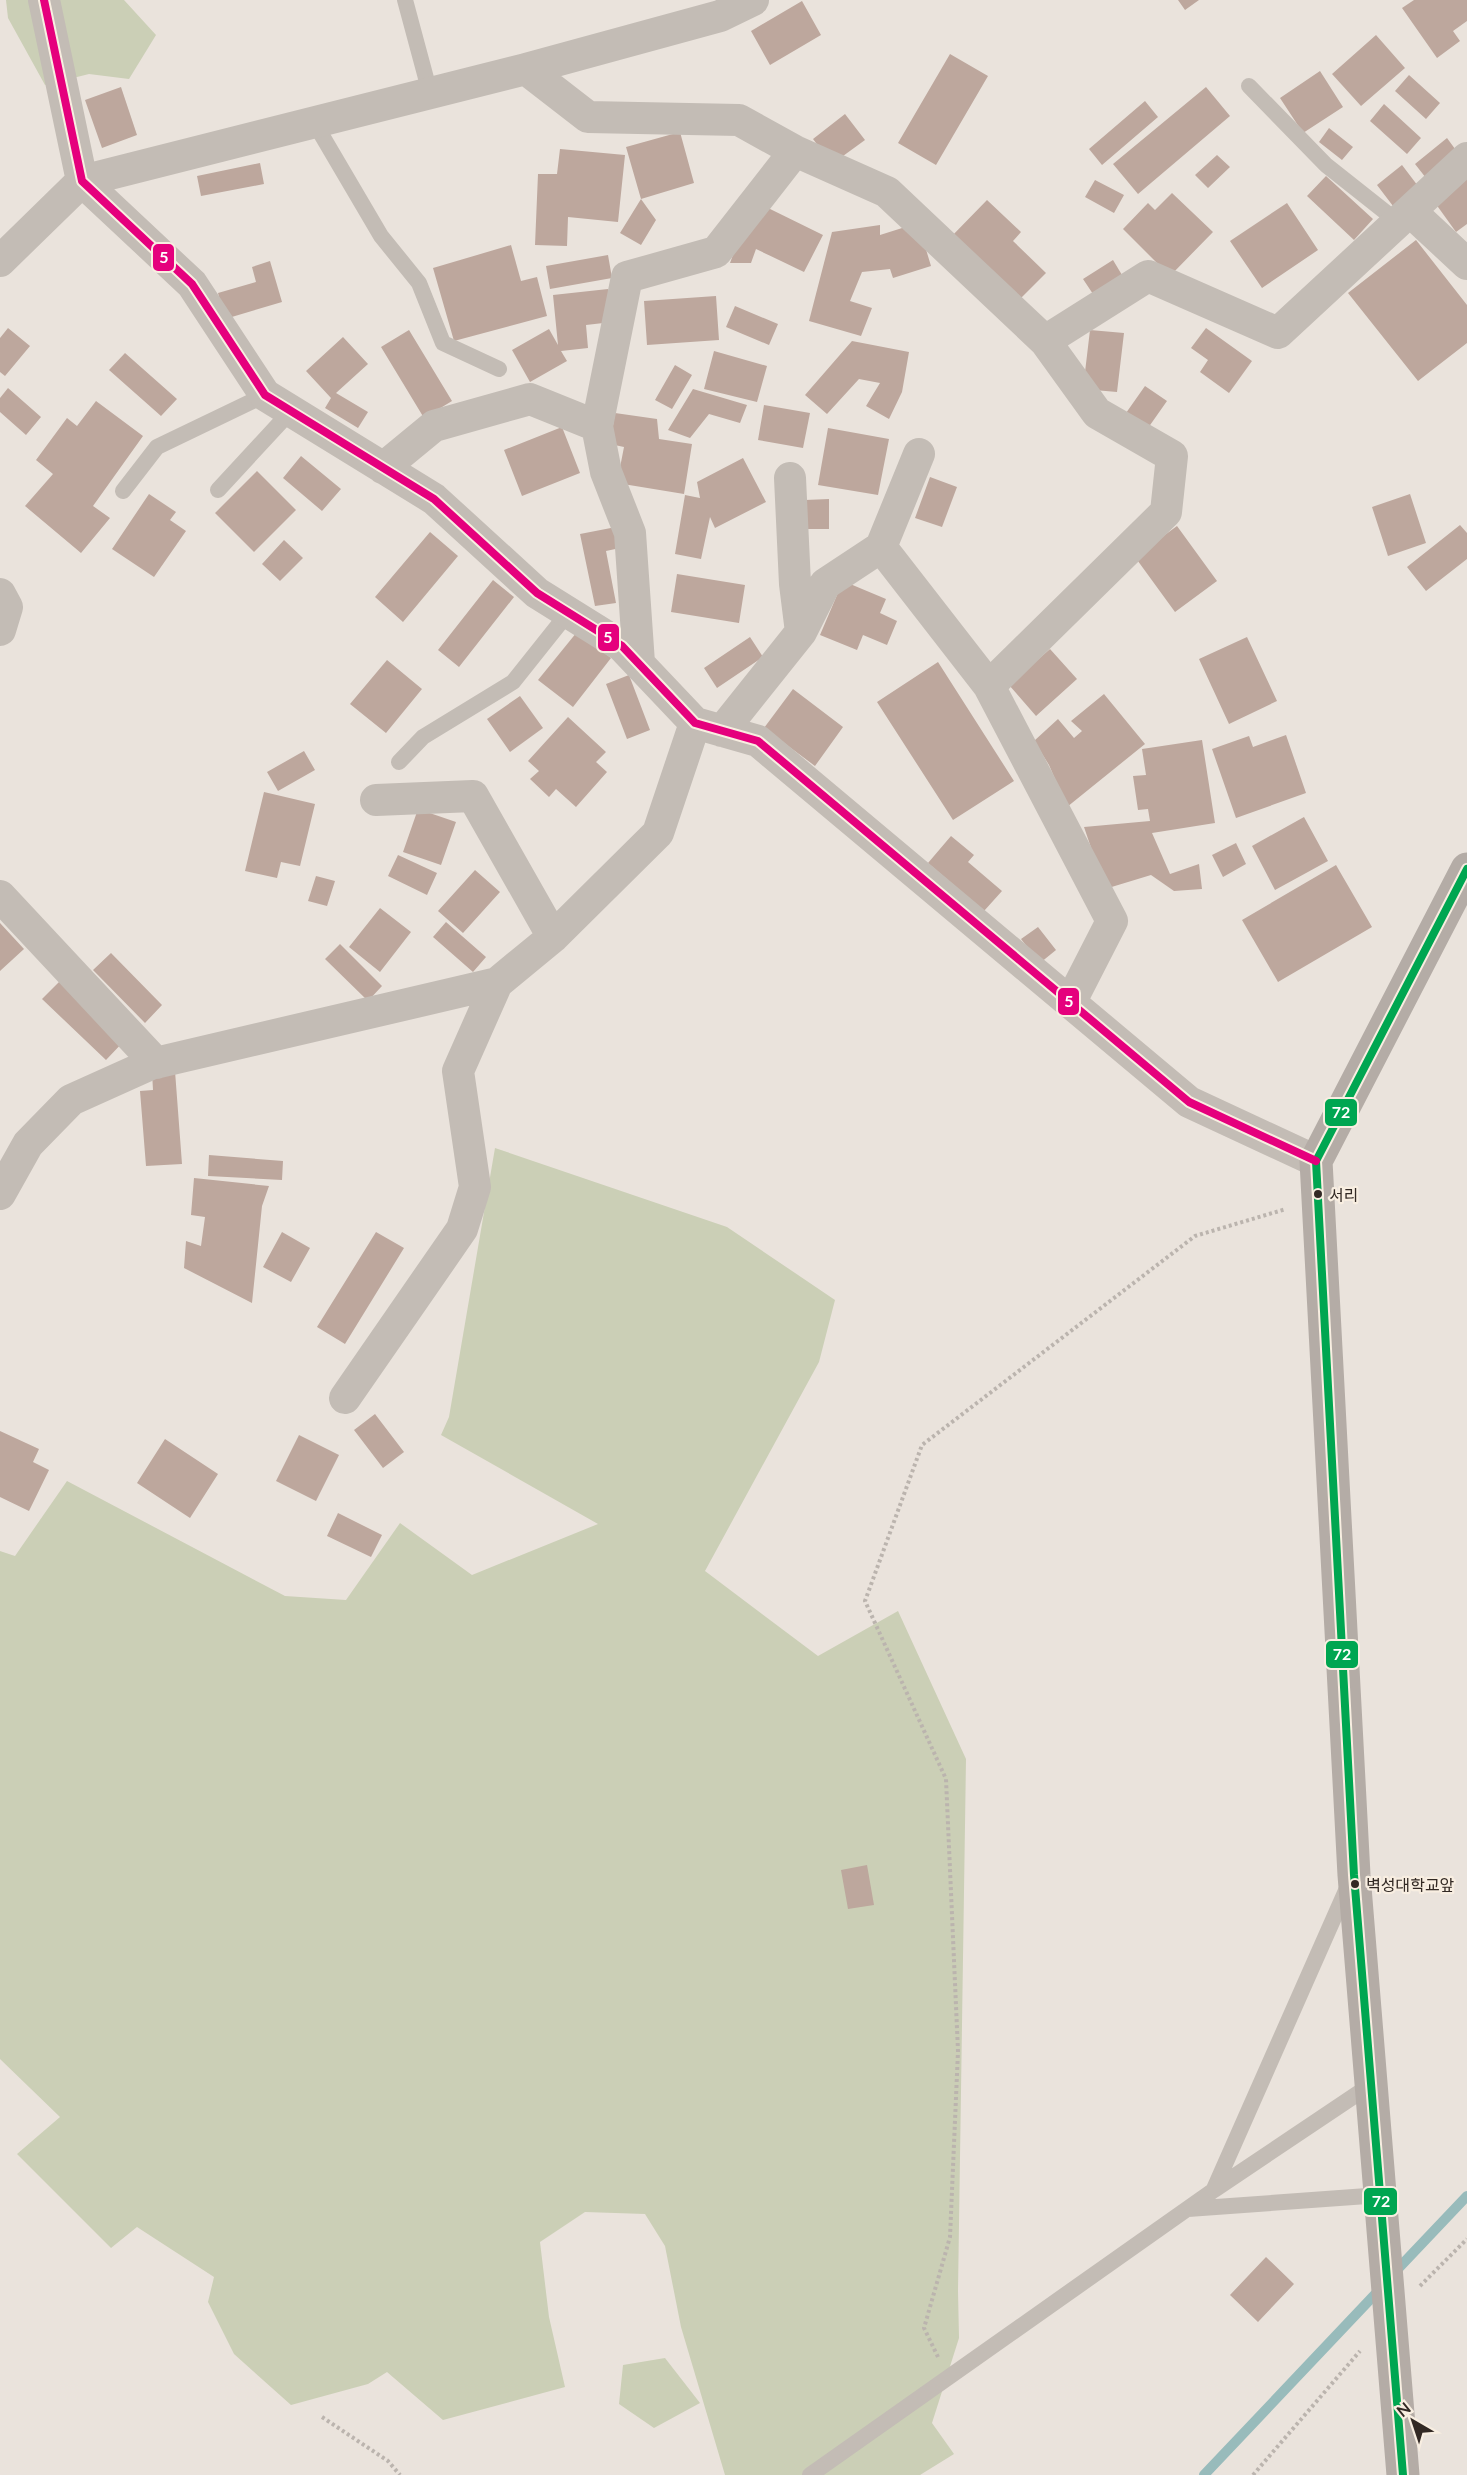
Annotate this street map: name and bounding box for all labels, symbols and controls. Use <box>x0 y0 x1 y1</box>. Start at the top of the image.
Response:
line badge: 5 <box>152 243 175 272</box>
text: 5 <box>159 247 169 266</box>
line badge: 5 <box>597 623 620 652</box>
text: 5 <box>603 627 613 646</box>
line badge: 5 <box>1057 987 1080 1016</box>
text: 5 <box>1064 991 1074 1010</box>
line badge: 72 <box>1324 1098 1358 1127</box>
text: 72 <box>1332 1102 1350 1121</box>
place label: 서리 <box>1329 1185 1358 1204</box>
marker: 서리 <box>1312 1188 1324 1200</box>
line badge: 72 <box>1325 1640 1359 1669</box>
text: 72 <box>1333 1644 1351 1663</box>
place label: 벽성대학교앞 <box>1366 1875 1455 1894</box>
marker: 벽성대학교앞 <box>1349 1878 1361 1890</box>
line badge: 72 <box>1363 2187 1398 2216</box>
text: 72 <box>1372 2191 1390 2210</box>
north arrow <box>1383 2391 1443 2451</box>
text: N <box>1392 2398 1414 2420</box>

